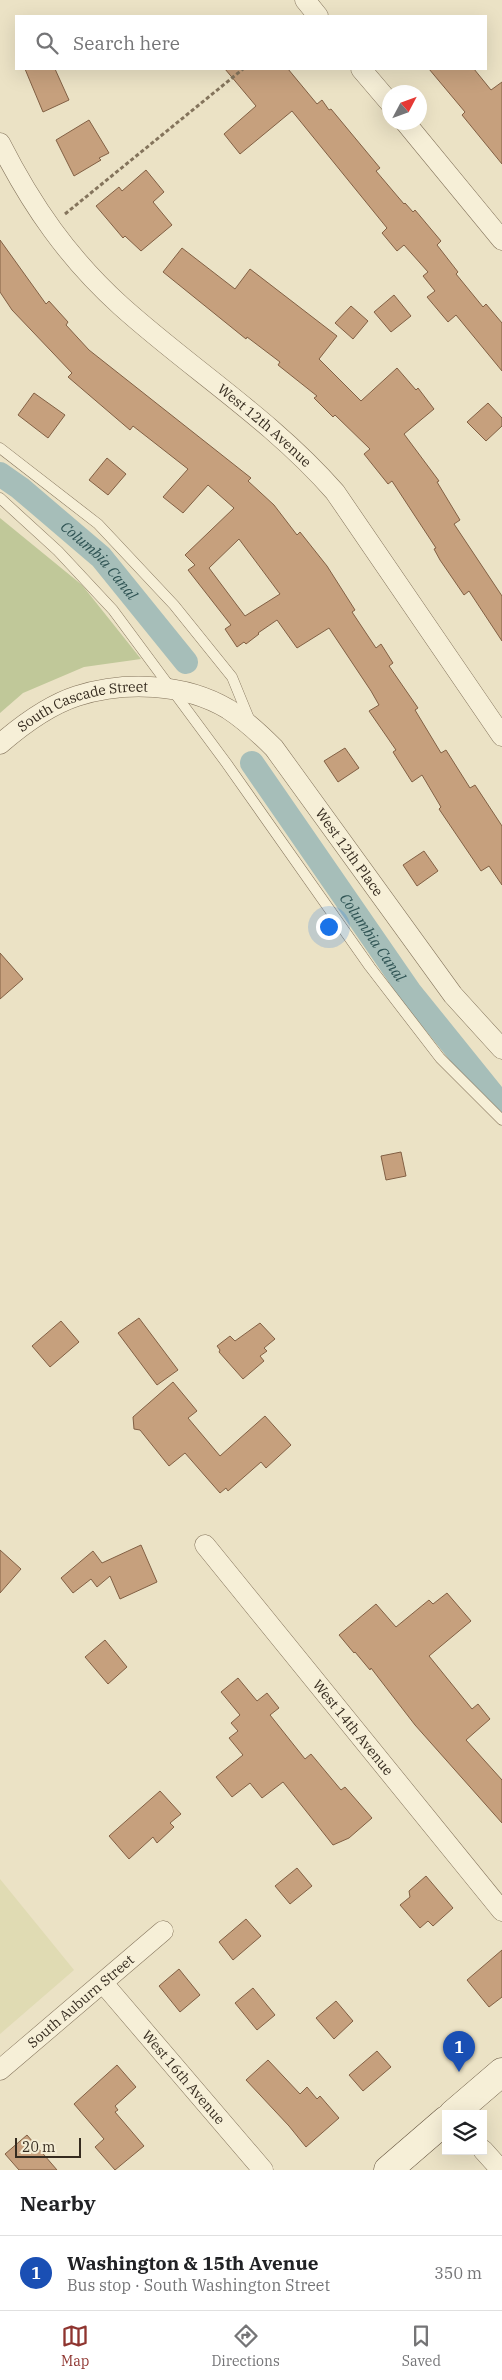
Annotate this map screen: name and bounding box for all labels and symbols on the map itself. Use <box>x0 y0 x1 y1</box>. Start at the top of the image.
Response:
north arrow <box>382 85 427 130</box>
street label: West 12th Avenue <box>214 380 315 471</box>
water label: Columbia Canal <box>57 517 142 604</box>
street label: South Cascade Street <box>14 678 148 736</box>
street label: West 12th Place <box>312 805 387 900</box>
water label: Columbia Canal <box>336 889 410 986</box>
your location <box>316 914 342 940</box>
street label: West 14th Avenue <box>309 1676 397 1779</box>
street label: South Auburn Street <box>24 1951 138 2052</box>
street label: West 16th Avenue <box>138 2026 229 2128</box>
pin: 1 <box>443 2031 475 2072</box>
scale bar <box>15 2135 81 2158</box>

